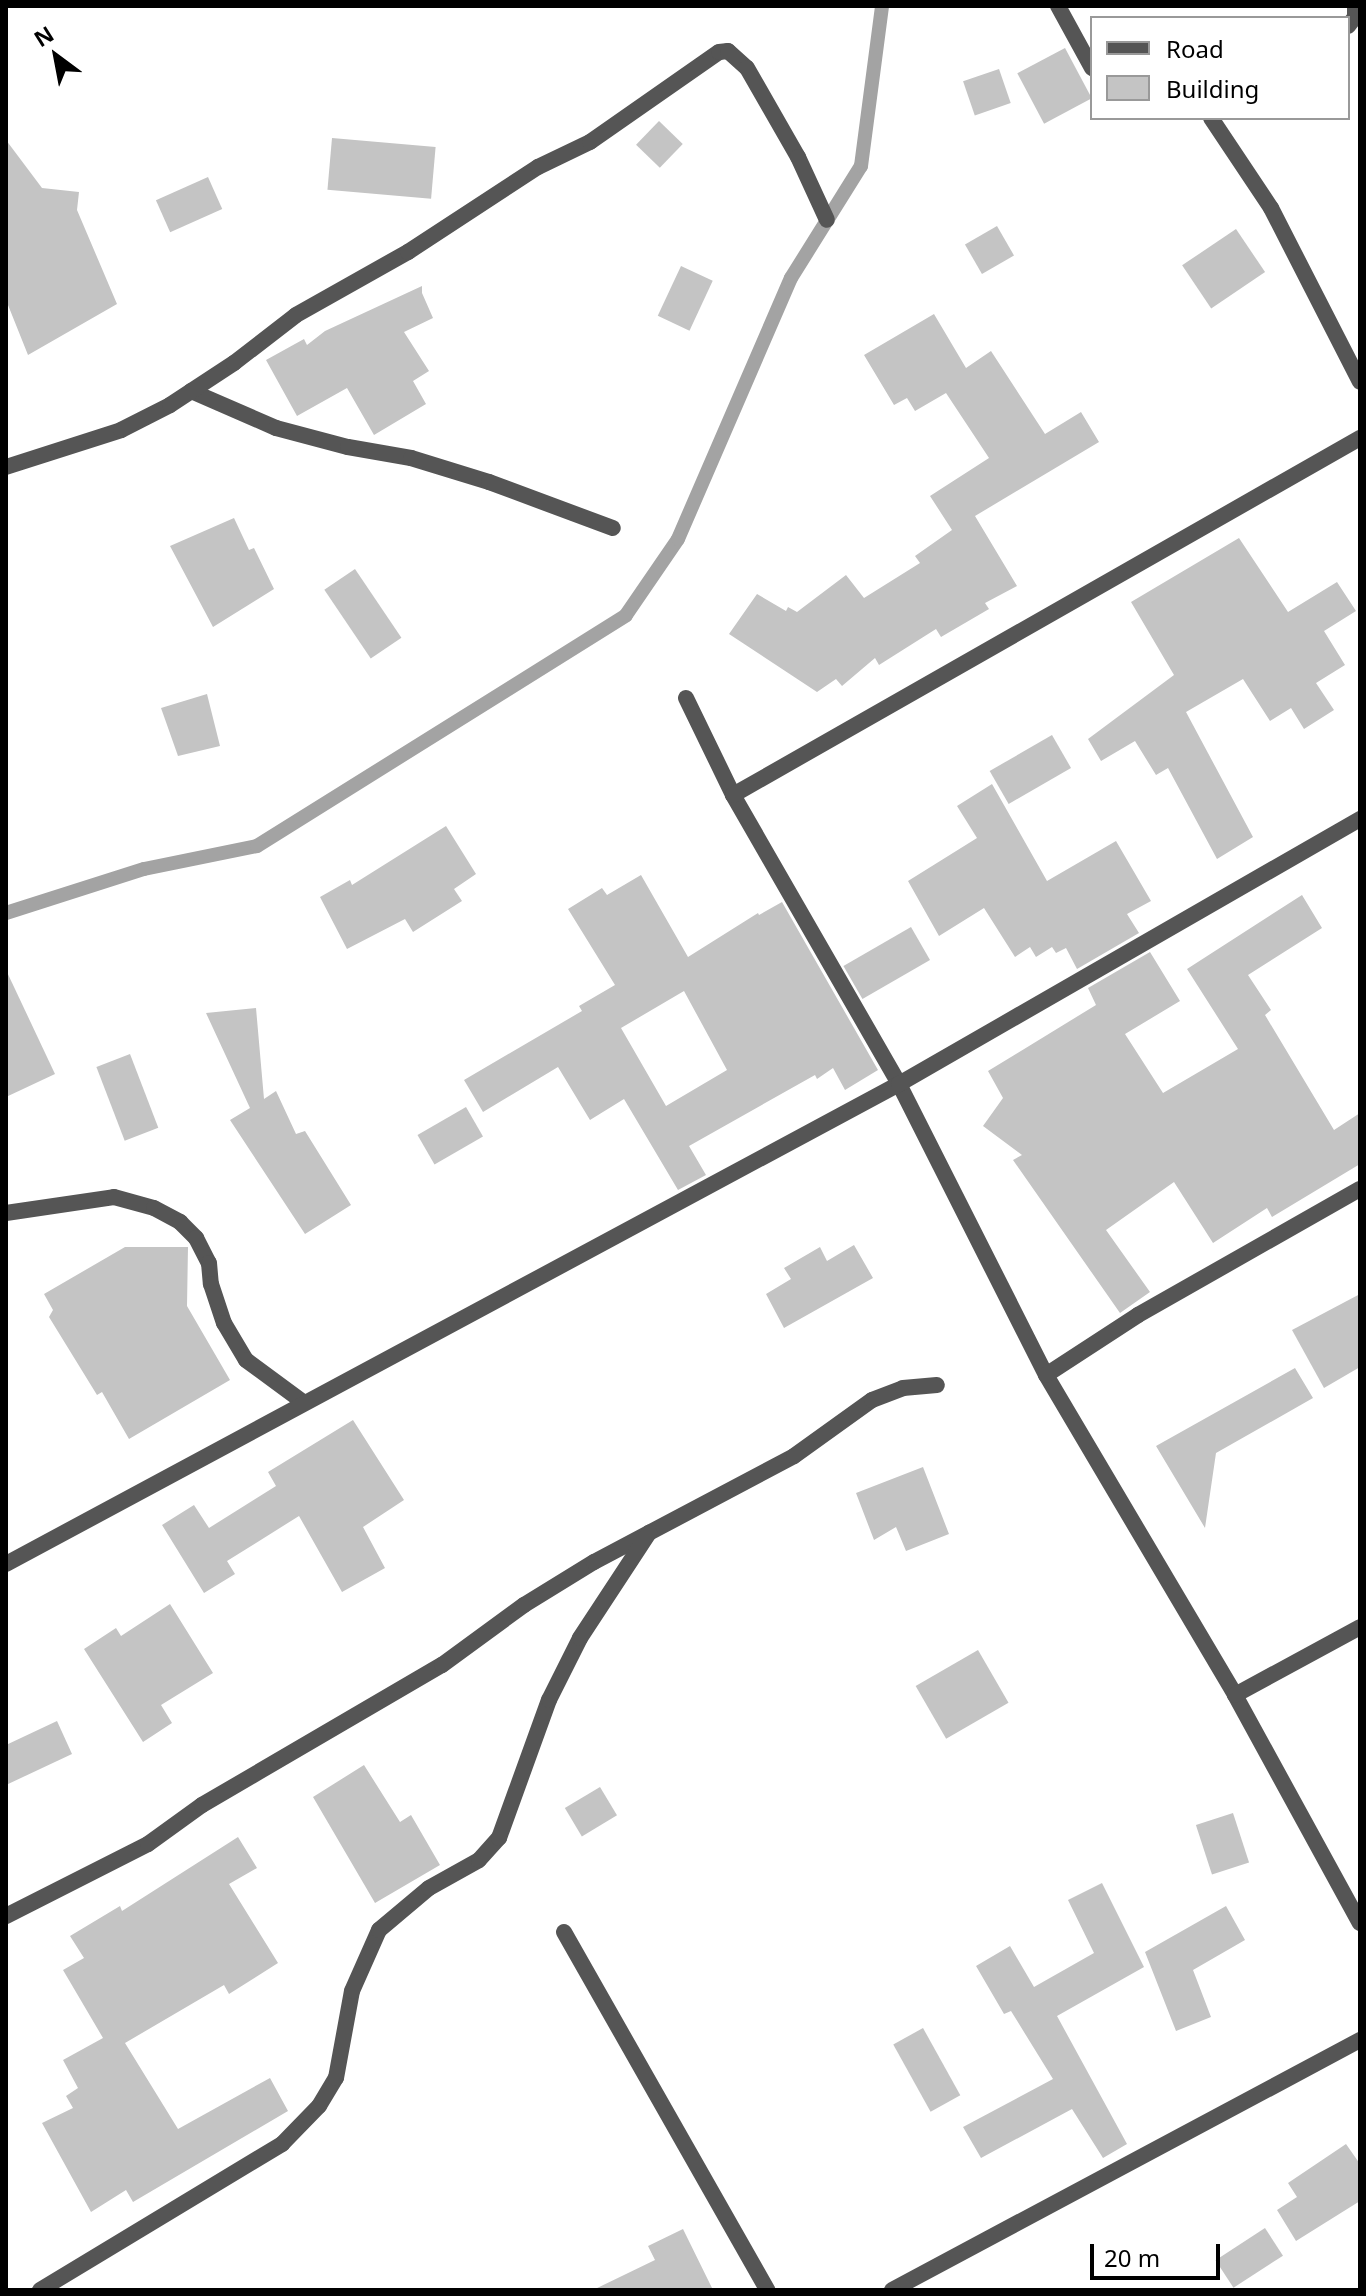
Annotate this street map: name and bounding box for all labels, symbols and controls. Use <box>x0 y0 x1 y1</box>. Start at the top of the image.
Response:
north arrow <box>16 16 96 96</box>
legend <box>1090 16 1350 120</box>
text: N <box>28 18 59 53</box>
text: Road <box>1166 32 1224 65</box>
text: Building <box>1166 72 1259 105</box>
scale bar <box>1094 2228 1224 2278</box>
text: 20 m <box>1104 2241 1160 2274</box>

